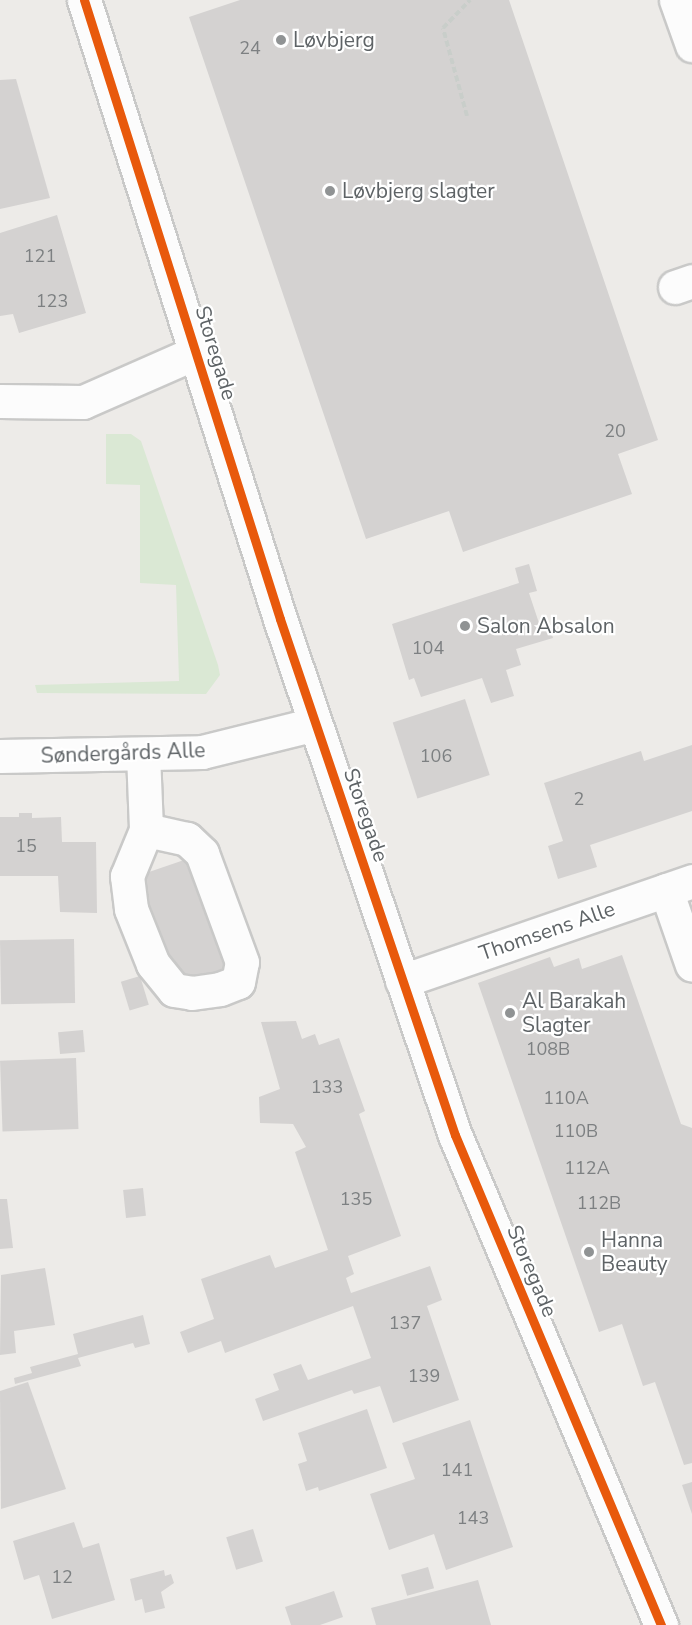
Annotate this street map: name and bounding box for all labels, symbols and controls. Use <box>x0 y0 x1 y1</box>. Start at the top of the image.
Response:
place label: Løvbjerg <box>293 27 375 53</box>
marker: Løvbjerg <box>274 33 288 47</box>
house number: 24 <box>239 37 261 59</box>
place label: Løvbjerg slagter <box>342 178 495 204</box>
marker: Løvbjerg slagter <box>323 184 337 198</box>
house number: 121 <box>24 245 56 267</box>
house number: 123 <box>36 290 68 312</box>
street label: Storegade <box>190 303 242 403</box>
house number: 20 <box>604 420 626 442</box>
place label: Salon Absalon <box>477 613 615 639</box>
marker: Salon Absalon <box>458 619 472 633</box>
house number: 104 <box>412 637 444 659</box>
street label: Søndergårds Alle <box>40 738 206 768</box>
house number: 106 <box>420 745 452 767</box>
street label: Storegade <box>338 765 394 865</box>
house number: 2 <box>574 788 584 810</box>
house number: 15 <box>15 835 37 857</box>
street label: Thomsens Alle <box>476 896 618 966</box>
place label: Al Barakah Slagter <box>522 988 626 1038</box>
marker: Al Barakah Slagter <box>503 1006 517 1020</box>
house number: 108B <box>526 1038 570 1060</box>
house number: 133 <box>311 1076 343 1098</box>
house number: 110A <box>543 1087 589 1109</box>
house number: 110B <box>554 1120 598 1142</box>
house number: 112A <box>564 1157 610 1179</box>
house number: 135 <box>340 1188 372 1210</box>
house number: 112B <box>577 1192 621 1214</box>
street label: Storegade <box>501 1221 563 1321</box>
place label: Hanna Beauty <box>601 1227 668 1277</box>
marker: Hanna Beauty <box>582 1245 596 1259</box>
house number: 137 <box>389 1312 421 1334</box>
house number: 139 <box>408 1365 440 1387</box>
house number: 141 <box>441 1459 473 1481</box>
house number: 143 <box>457 1507 489 1529</box>
house number: 12 <box>51 1566 73 1588</box>

